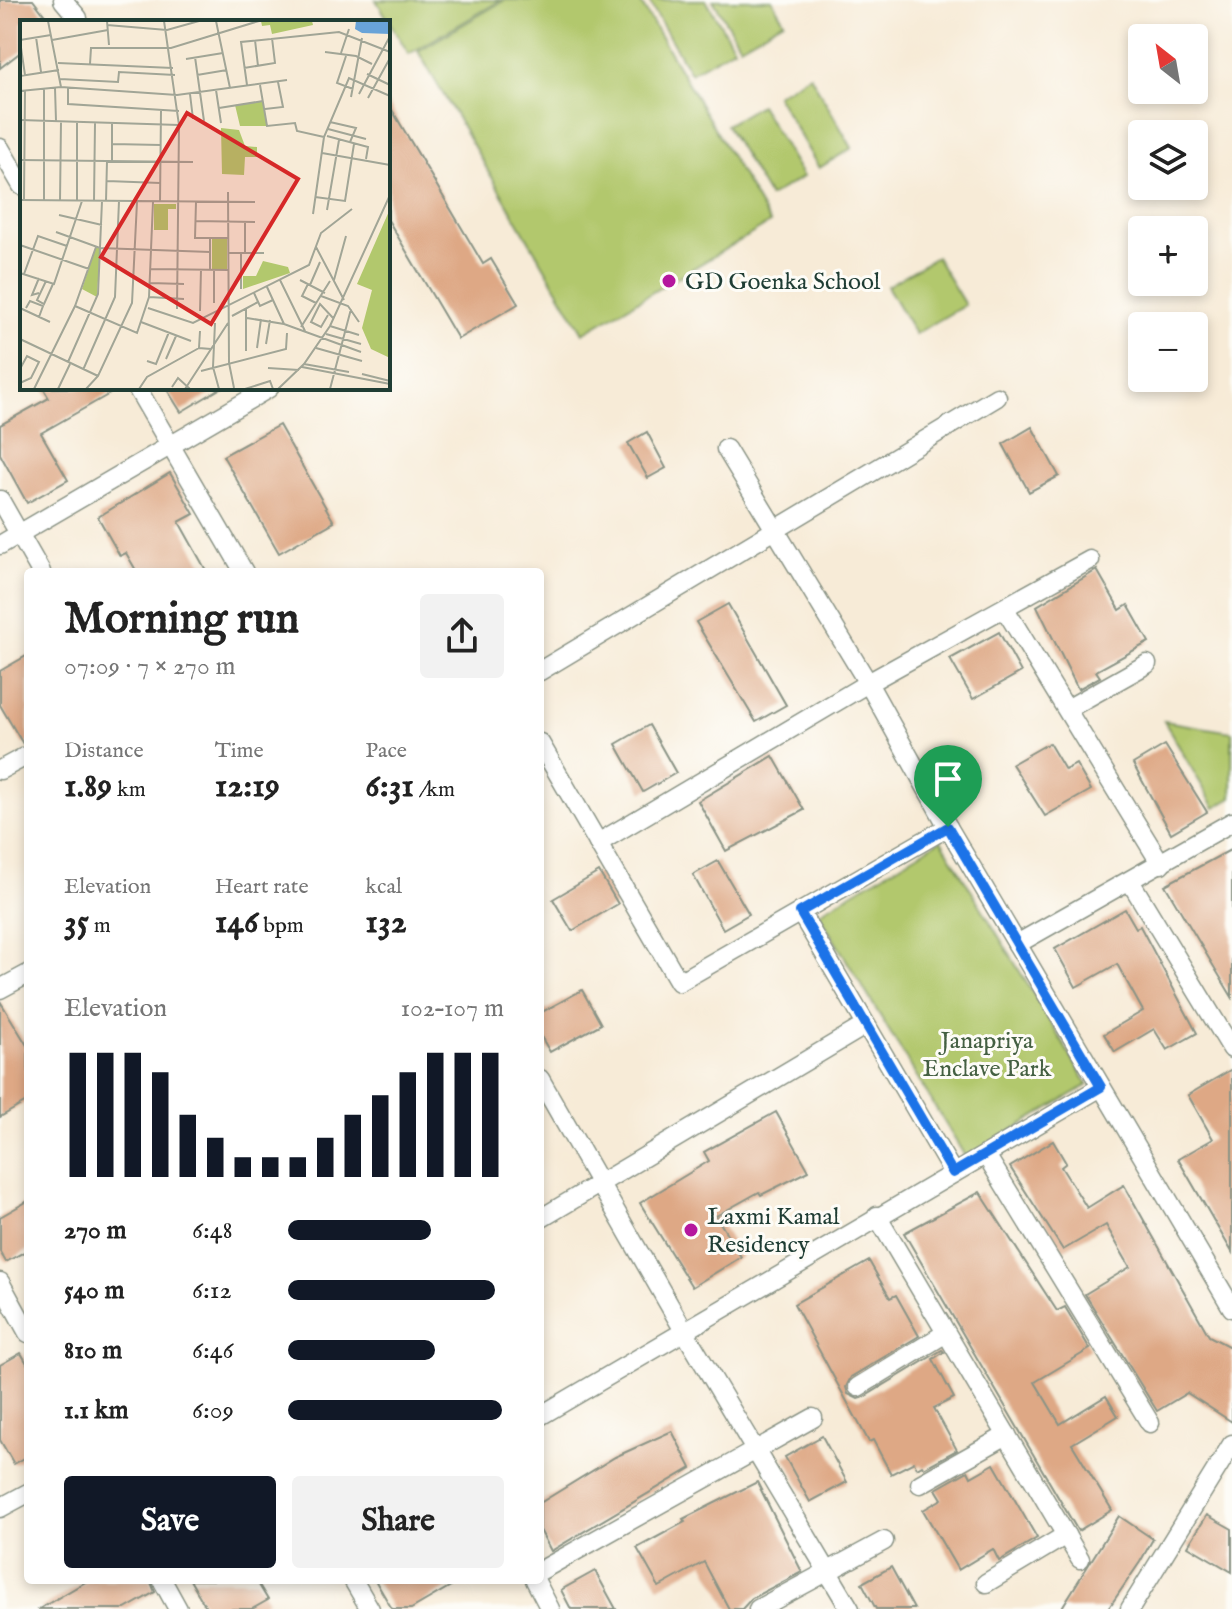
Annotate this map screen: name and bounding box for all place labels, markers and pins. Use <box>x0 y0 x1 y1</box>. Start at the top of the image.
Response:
place label: GD Goenka School <box>685 267 881 298</box>
marker: GD Goenka School <box>660 272 678 290</box>
pin <box>914 745 982 827</box>
place label: Laxmi Kamal Residency <box>707 1202 840 1261</box>
marker: Laxmi Kamal Residency <box>682 1221 700 1239</box>

